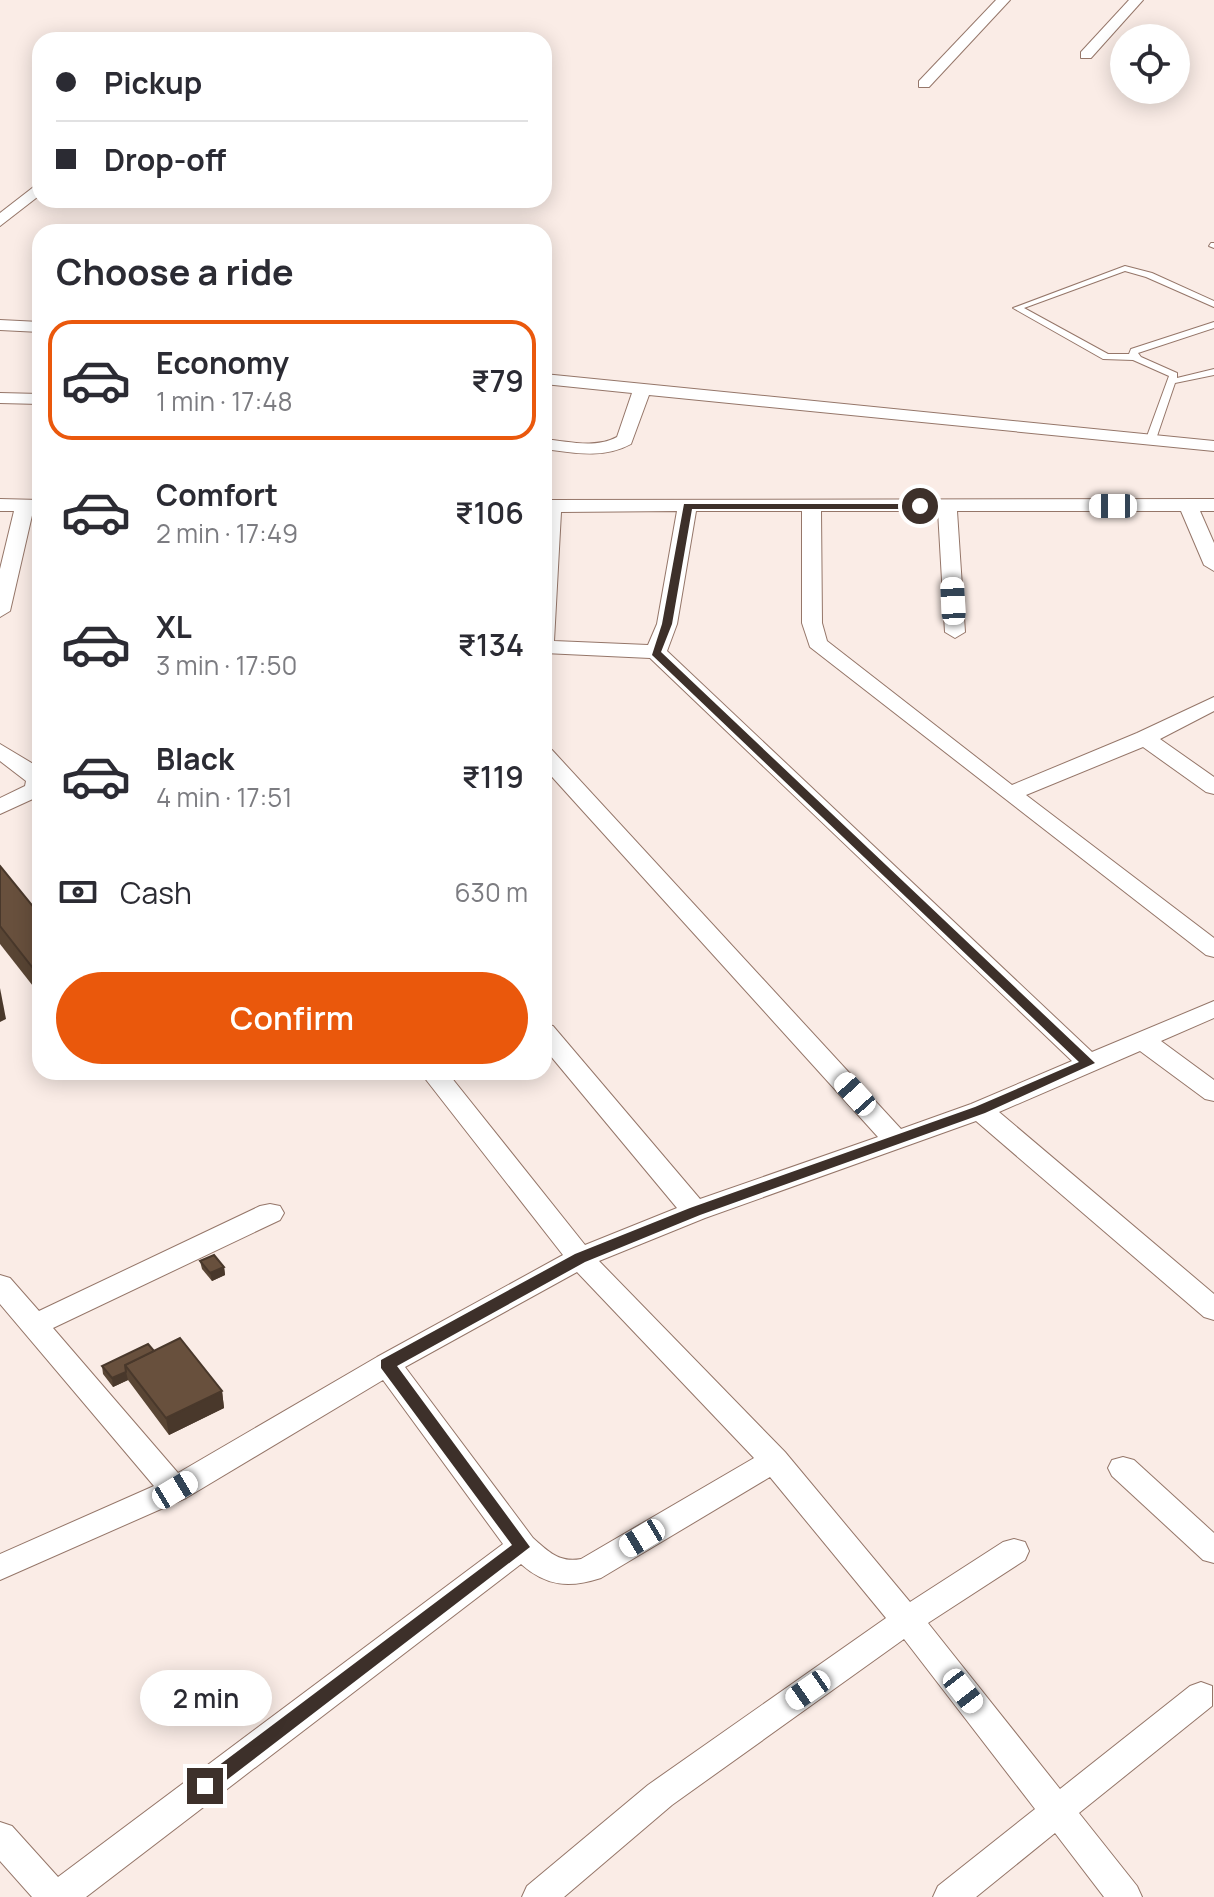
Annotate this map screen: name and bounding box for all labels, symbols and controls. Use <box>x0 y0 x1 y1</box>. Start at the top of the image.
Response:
map controls <box>1110 24 1190 104</box>
button: locate <box>1110 24 1190 104</box>
text: Pickup <box>104 62 202 103</box>
text: Drop-off <box>104 139 226 180</box>
text: Choose a ride <box>56 247 294 296</box>
text: Economy <box>156 342 289 383</box>
icon: car <box>60 344 132 416</box>
text: ₹79 <box>471 360 524 401</box>
text: 1 min · 17:48 <box>156 383 293 419</box>
text: Comfort <box>156 474 278 515</box>
icon: car <box>60 476 132 548</box>
route start <box>902 488 938 524</box>
text: ₹106 <box>455 492 524 533</box>
car <box>1089 494 1137 518</box>
text: 2 min · 17:49 <box>156 515 298 551</box>
car <box>940 576 966 626</box>
text: XL <box>156 606 192 647</box>
icon: car <box>60 608 132 680</box>
text: ₹134 <box>458 624 524 665</box>
text: 3 min · 17:50 <box>156 647 297 683</box>
text: Black <box>156 738 234 779</box>
icon: car <box>60 740 132 812</box>
text: ₹119 <box>462 756 524 797</box>
text: 4 min · 17:51 <box>156 779 293 815</box>
icon: cash <box>56 870 100 914</box>
text: Cash <box>120 872 192 913</box>
text: 630 m <box>454 874 528 910</box>
button: Confirm <box>56 972 528 1064</box>
car <box>830 1068 880 1120</box>
car <box>148 1467 202 1513</box>
car <box>615 1515 669 1561</box>
car <box>939 1665 987 1717</box>
car <box>781 1666 835 1714</box>
callout: 2 min <box>139 1670 271 1726</box>
text: 2 min <box>173 1680 239 1716</box>
route end <box>187 1768 223 1804</box>

